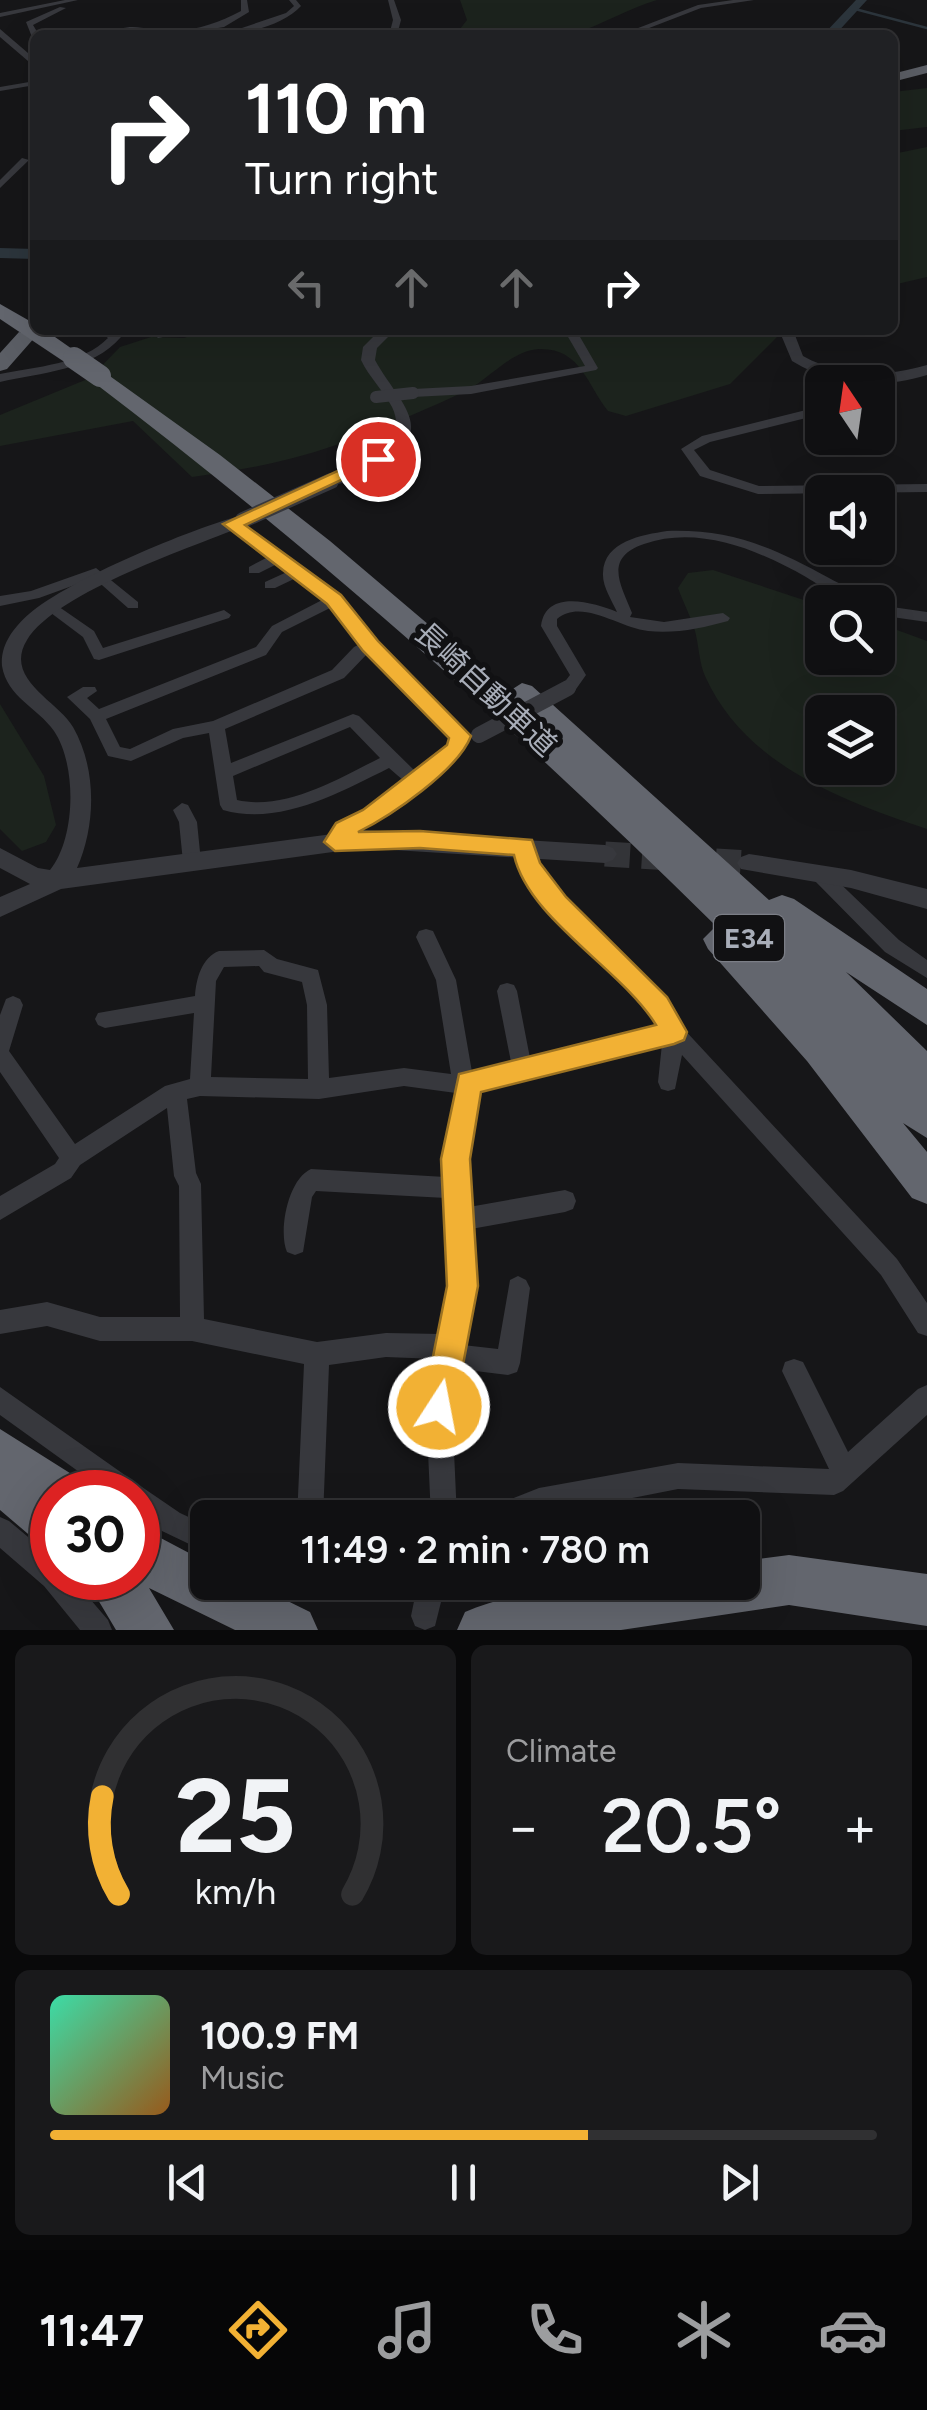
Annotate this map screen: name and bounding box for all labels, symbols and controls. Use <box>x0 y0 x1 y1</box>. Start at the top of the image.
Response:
text: 110 m <box>245 66 427 151</box>
icon: right <box>80 70 210 200</box>
text: Turn right <box>245 151 438 205</box>
icon: left <box>279 260 334 315</box>
icon: ahead <box>384 260 439 315</box>
icon: ahead <box>489 260 544 315</box>
icon: right <box>594 260 649 315</box>
north arrow <box>805 365 895 455</box>
map controls <box>805 365 895 785</box>
pin <box>336 417 421 502</box>
icon: arrive <box>351 432 406 487</box>
button: sound <box>805 475 895 565</box>
button: search <box>805 585 895 675</box>
street label: 長崎自動車道 <box>408 614 564 764</box>
button: layers <box>805 695 895 785</box>
road number: E34 <box>714 915 784 961</box>
position arrow <box>387 1355 491 1459</box>
speed limit sign: 30 <box>30 1470 160 1600</box>
text: 11:49 · 2 min · 780 m <box>300 1527 650 1573</box>
text: Climate <box>506 1732 617 1770</box>
text: 25 <box>175 1753 296 1878</box>
text: 20.5° <box>601 1781 782 1871</box>
text: − <box>506 1794 540 1860</box>
text: + <box>843 1794 877 1860</box>
text: km/h <box>195 1870 276 1913</box>
text: 100.9 FM <box>200 2013 359 2059</box>
text: Music <box>200 2059 285 2097</box>
icon: previous <box>160 2155 215 2210</box>
icon: pause <box>436 2155 491 2210</box>
icon: next <box>712 2155 767 2210</box>
icon: directions <box>223 2295 293 2365</box>
icon: music <box>372 2295 442 2365</box>
icon: phone <box>520 2295 590 2365</box>
icon: climate <box>669 2295 739 2365</box>
icon: car <box>818 2295 888 2365</box>
text: 11:47 <box>39 2303 144 2357</box>

